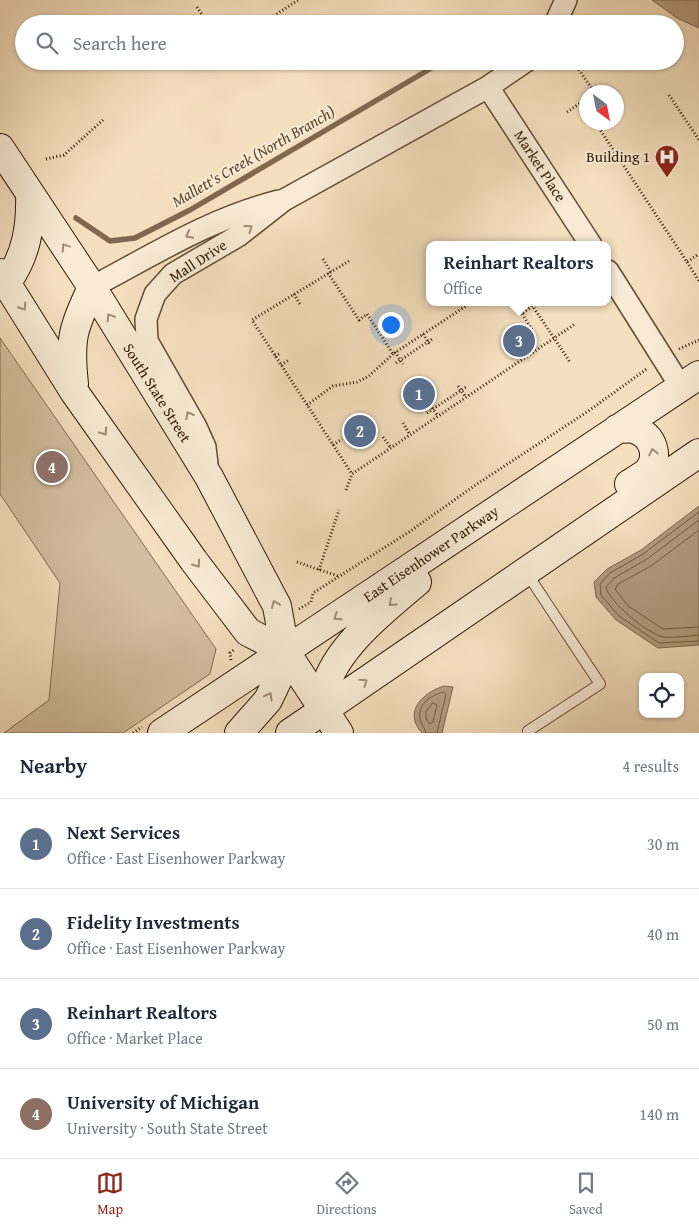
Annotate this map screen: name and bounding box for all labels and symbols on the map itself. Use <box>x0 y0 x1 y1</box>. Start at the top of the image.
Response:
north arrow <box>579 85 624 130</box>
water label: Mallett's Creek (North Branch) <box>167 99 339 213</box>
street label: Market Place <box>509 126 571 206</box>
hospital icon: Building 1 <box>654 144 680 178</box>
place label: Building 1 <box>586 146 650 167</box>
one-way arrow <box>243 225 253 234</box>
one-way arrow <box>186 229 195 239</box>
street label: Mall Drive <box>165 234 231 287</box>
one-way arrow <box>61 243 71 252</box>
one-way arrow <box>17 302 26 311</box>
your location <box>378 312 404 338</box>
one-way arrow <box>106 313 116 322</box>
pin: 3 <box>503 322 535 360</box>
street label: South State Street <box>118 339 197 447</box>
pin: 1 <box>403 375 435 413</box>
one-way arrow <box>186 411 196 420</box>
pin: 2 <box>344 412 376 450</box>
one-way arrow <box>98 427 107 436</box>
one-way arrow <box>648 447 658 456</box>
pin: 4 <box>36 448 68 486</box>
street label: East Eisenhower Parkway <box>359 500 503 607</box>
one-way arrow <box>191 558 200 568</box>
one-way arrow <box>389 597 398 606</box>
one-way arrow <box>271 600 281 609</box>
one-way arrow <box>333 611 342 620</box>
one-way arrow <box>358 679 368 688</box>
one-way arrow <box>263 693 273 702</box>

